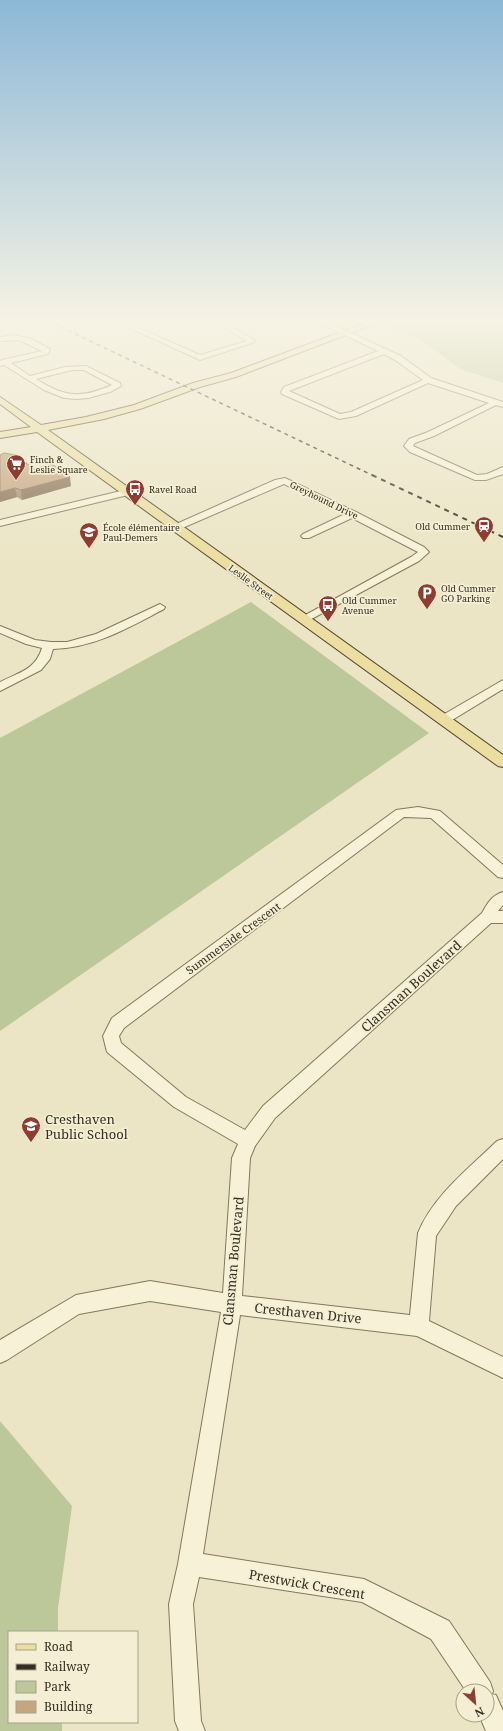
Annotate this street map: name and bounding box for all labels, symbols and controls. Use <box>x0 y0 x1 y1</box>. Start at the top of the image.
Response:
supermarket icon: Finch & Leslie Square <box>5 453 27 481</box>
place label: Finch & Leslie Square <box>30 453 88 476</box>
bus stop icon: Ravel Road <box>124 478 146 506</box>
street label: Greyhound Drive <box>288 478 361 522</box>
place label: Ravel Road <box>149 483 197 496</box>
station icon: Old Cummer <box>473 515 495 543</box>
place label: Old Cummer <box>415 520 471 533</box>
school or university icon: École élémentaire Paul-Demers <box>78 521 100 549</box>
place label: École élémentaire Paul-Demers <box>103 521 180 544</box>
street label: Leslie Street <box>226 561 276 603</box>
parking icon: Old Cummer GO Parking <box>416 582 438 610</box>
place label: Old Cummer GO Parking <box>441 582 496 605</box>
bus stop icon: Old Cummer Avenue <box>317 594 339 622</box>
place label: Old Cummer Avenue <box>342 594 397 617</box>
street label: Summerside Crescent <box>183 898 284 978</box>
street label: Clansman Boulevard <box>357 936 465 1036</box>
place label: Cresthaven Public School <box>45 1110 128 1143</box>
school or university icon: Cresthaven Public School <box>20 1115 42 1143</box>
street label: Clansman Boulevard <box>218 1196 248 1326</box>
street label: Cresthaven Drive <box>254 1298 362 1328</box>
street label: Prestwick Crescent <box>248 1565 367 1603</box>
legend <box>8 1631 138 1723</box>
text: Road <box>44 1638 74 1655</box>
text: Railway <box>44 1658 90 1675</box>
text: Park <box>44 1678 72 1695</box>
north arrow <box>455 1683 495 1723</box>
text: Building <box>44 1698 93 1715</box>
text: N <box>472 1704 487 1721</box>

